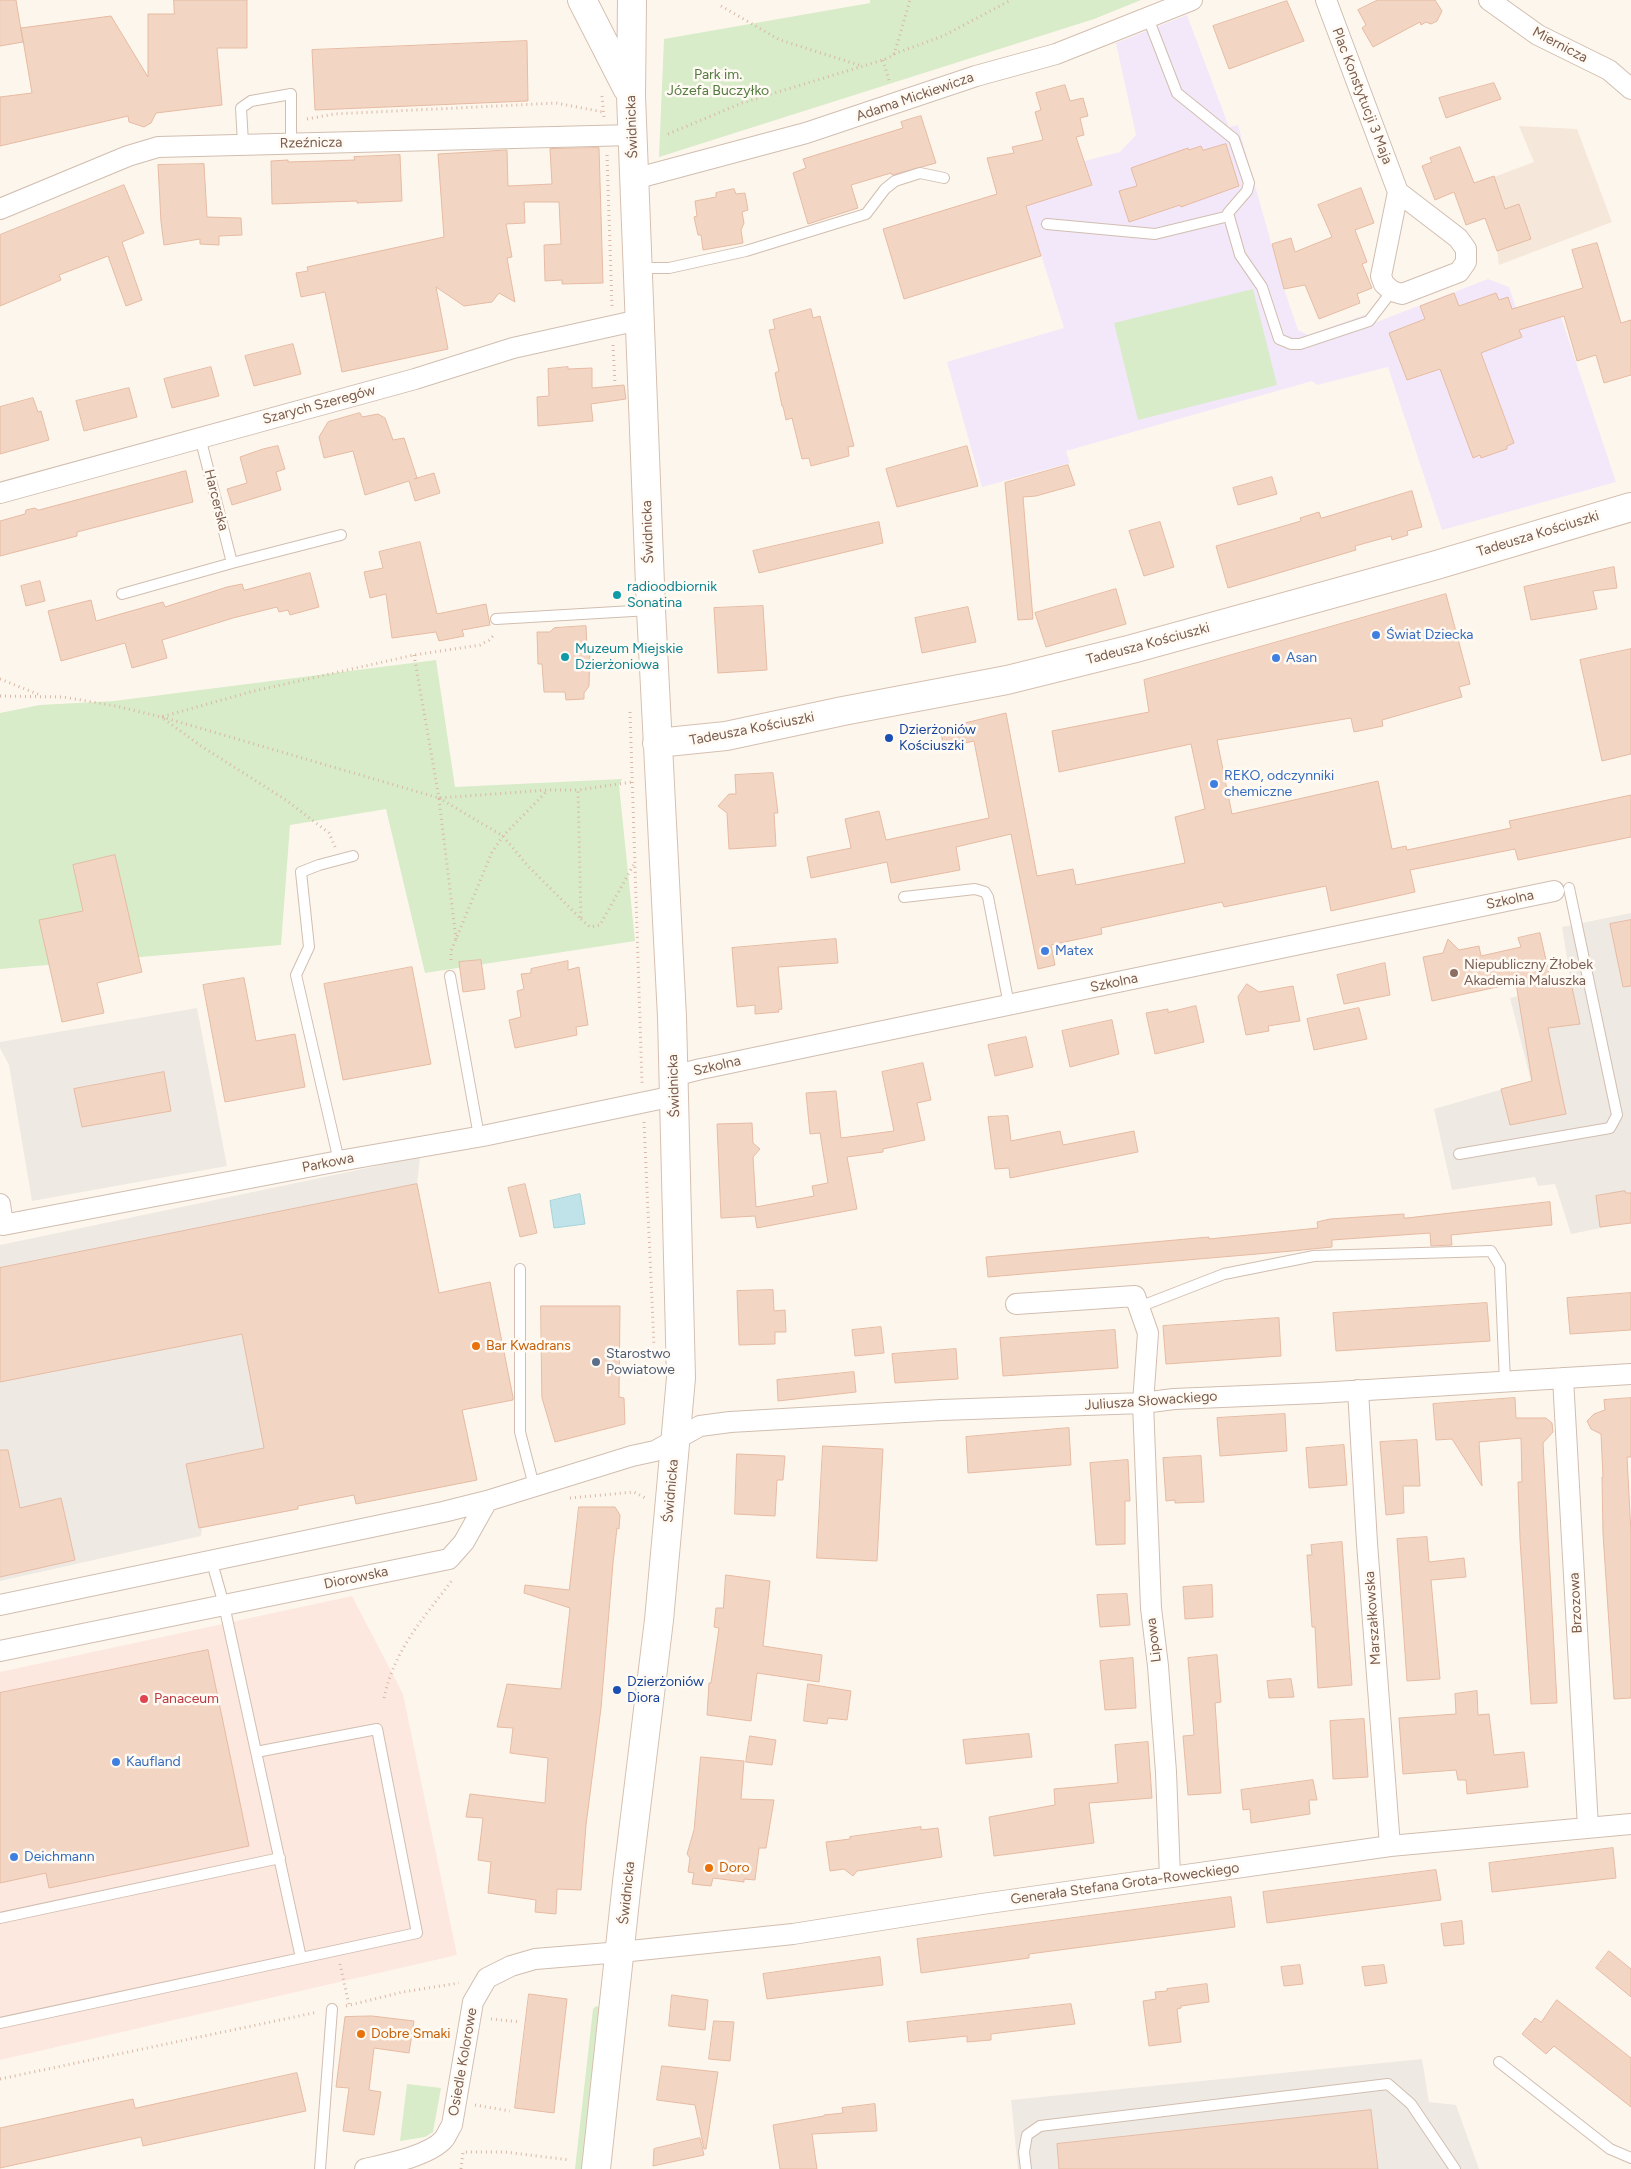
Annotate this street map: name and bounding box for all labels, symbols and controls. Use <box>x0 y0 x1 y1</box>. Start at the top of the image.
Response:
street label: Miernicza <box>1530 23 1590 67</box>
street label: Plac Konstytucji 3 Maja <box>1328 25 1396 167</box>
park label: Park im. Józefa Buczyłko <box>667 67 769 100</box>
street label: Adama Mickiewicza <box>854 69 976 125</box>
street label: Świdnicka <box>622 95 642 159</box>
street label: Rzeźnicza <box>279 134 343 152</box>
street label: Szarych Szeregów <box>261 382 377 428</box>
street label: Harcerska <box>200 468 232 532</box>
street label: Świdnicka <box>638 500 658 564</box>
street label: Tadeusza Kościuszki <box>1475 507 1601 561</box>
place label: radioodbiornik Sonatina <box>627 579 717 612</box>
marker: radioodbiornik Sonatina <box>611 589 623 601</box>
street label: Tadeusza Kościuszki <box>1085 619 1211 669</box>
place label: Świat Dziecka <box>1386 627 1473 643</box>
marker: Świat Dziecka <box>1370 629 1382 641</box>
place label: Muzeum Miejskie Dzierżoniowa <box>575 641 683 674</box>
place label: Asan <box>1286 650 1317 666</box>
marker: Muzeum Miejskie Dzierżoniowa <box>559 651 571 663</box>
marker: Asan <box>1270 652 1282 664</box>
street label: Tadeusza Kościuszki <box>688 709 816 749</box>
place label: Dzierżoniów Kościuszki <box>899 722 976 754</box>
marker: Dzierżoniów Kościuszki <box>883 732 895 744</box>
place label: REKO, odczynniki chemiczne <box>1224 768 1334 800</box>
marker: REKO, odczynniki chemiczne <box>1208 778 1220 790</box>
street label: Szkolna <box>1485 887 1535 913</box>
place label: Matex <box>1055 943 1093 959</box>
marker: Matex <box>1039 945 1051 957</box>
place label: Niepubliczny Żłobek Akademia Maluszka <box>1464 957 1593 990</box>
marker: Niepubliczny Żłobek Akademia Maluszka <box>1448 967 1460 979</box>
street label: Szkolna <box>1089 970 1139 996</box>
street label: Szkolna <box>692 1052 742 1080</box>
street label: Świdnicka <box>664 1054 684 1118</box>
street label: Parkowa <box>301 1150 355 1176</box>
place label: Bar Kwadrans <box>486 1338 571 1354</box>
marker: Bar Kwadrans <box>470 1340 482 1352</box>
place label: Starostwo Powiatowe <box>606 1346 675 1378</box>
marker: Starostwo Powiatowe <box>590 1356 602 1368</box>
street label: Juliusza Słowackiego <box>1084 1388 1218 1414</box>
street label: Świdnicka <box>660 1459 682 1523</box>
street label: Diorowska <box>322 1563 390 1593</box>
street label: Marszałkowska <box>1361 1571 1385 1665</box>
street label: Brzozowa <box>1566 1572 1586 1634</box>
street label: Lipowa <box>1143 1617 1165 1663</box>
place label: Dzierżoniów Diora <box>627 1674 704 1706</box>
marker: Dzierżoniów Diora <box>611 1684 623 1696</box>
place label: Panaceum <box>154 1691 219 1707</box>
marker: Panaceum <box>138 1693 150 1705</box>
place label: Kaufland <box>126 1754 181 1770</box>
marker: Kaufland <box>110 1756 122 1768</box>
place label: Deichmann <box>24 1849 95 1865</box>
marker: Deichmann <box>8 1851 20 1863</box>
place label: Doro <box>719 1860 750 1876</box>
street label: Generała Stefana Grota-Roweckiego <box>1010 1860 1240 1908</box>
street label: Świdnicka <box>615 1861 639 1925</box>
marker: Doro <box>703 1862 715 1874</box>
street label: Osiedle Kolorowe <box>445 2007 481 2117</box>
place label: Dobre Smaki <box>371 2026 450 2042</box>
marker: Dobre Smaki <box>355 2028 367 2040</box>

